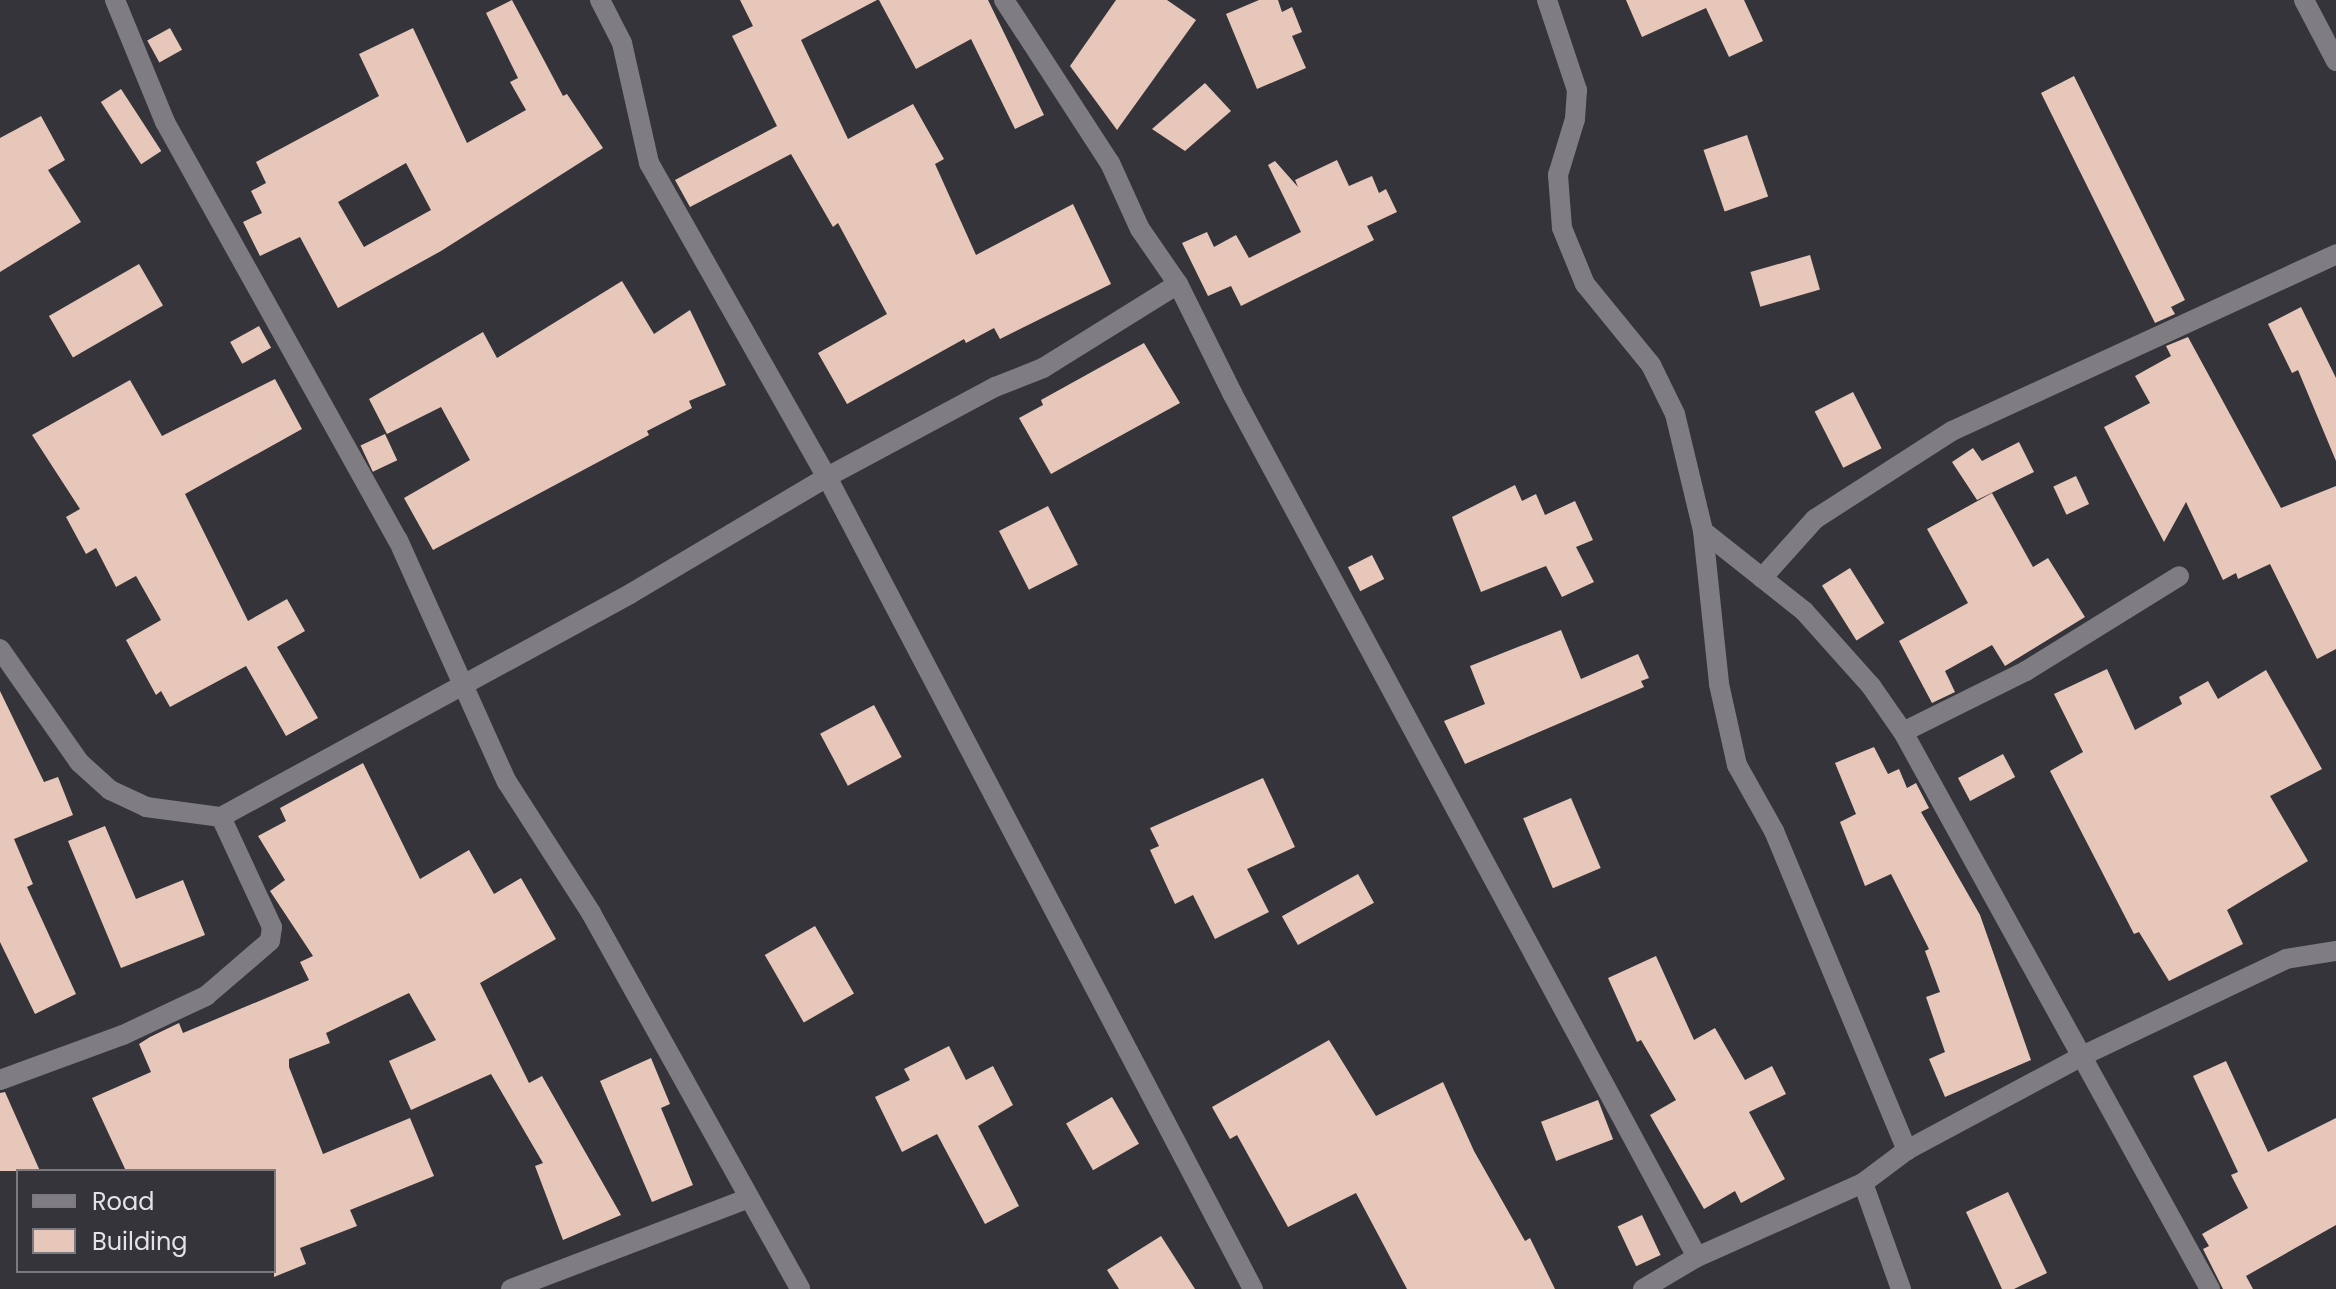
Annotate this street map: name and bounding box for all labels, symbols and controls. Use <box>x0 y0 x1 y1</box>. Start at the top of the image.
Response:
legend <box>16 1169 276 1273</box>
text: Road <box>92 1185 154 1218</box>
text: Building <box>92 1225 188 1258</box>

